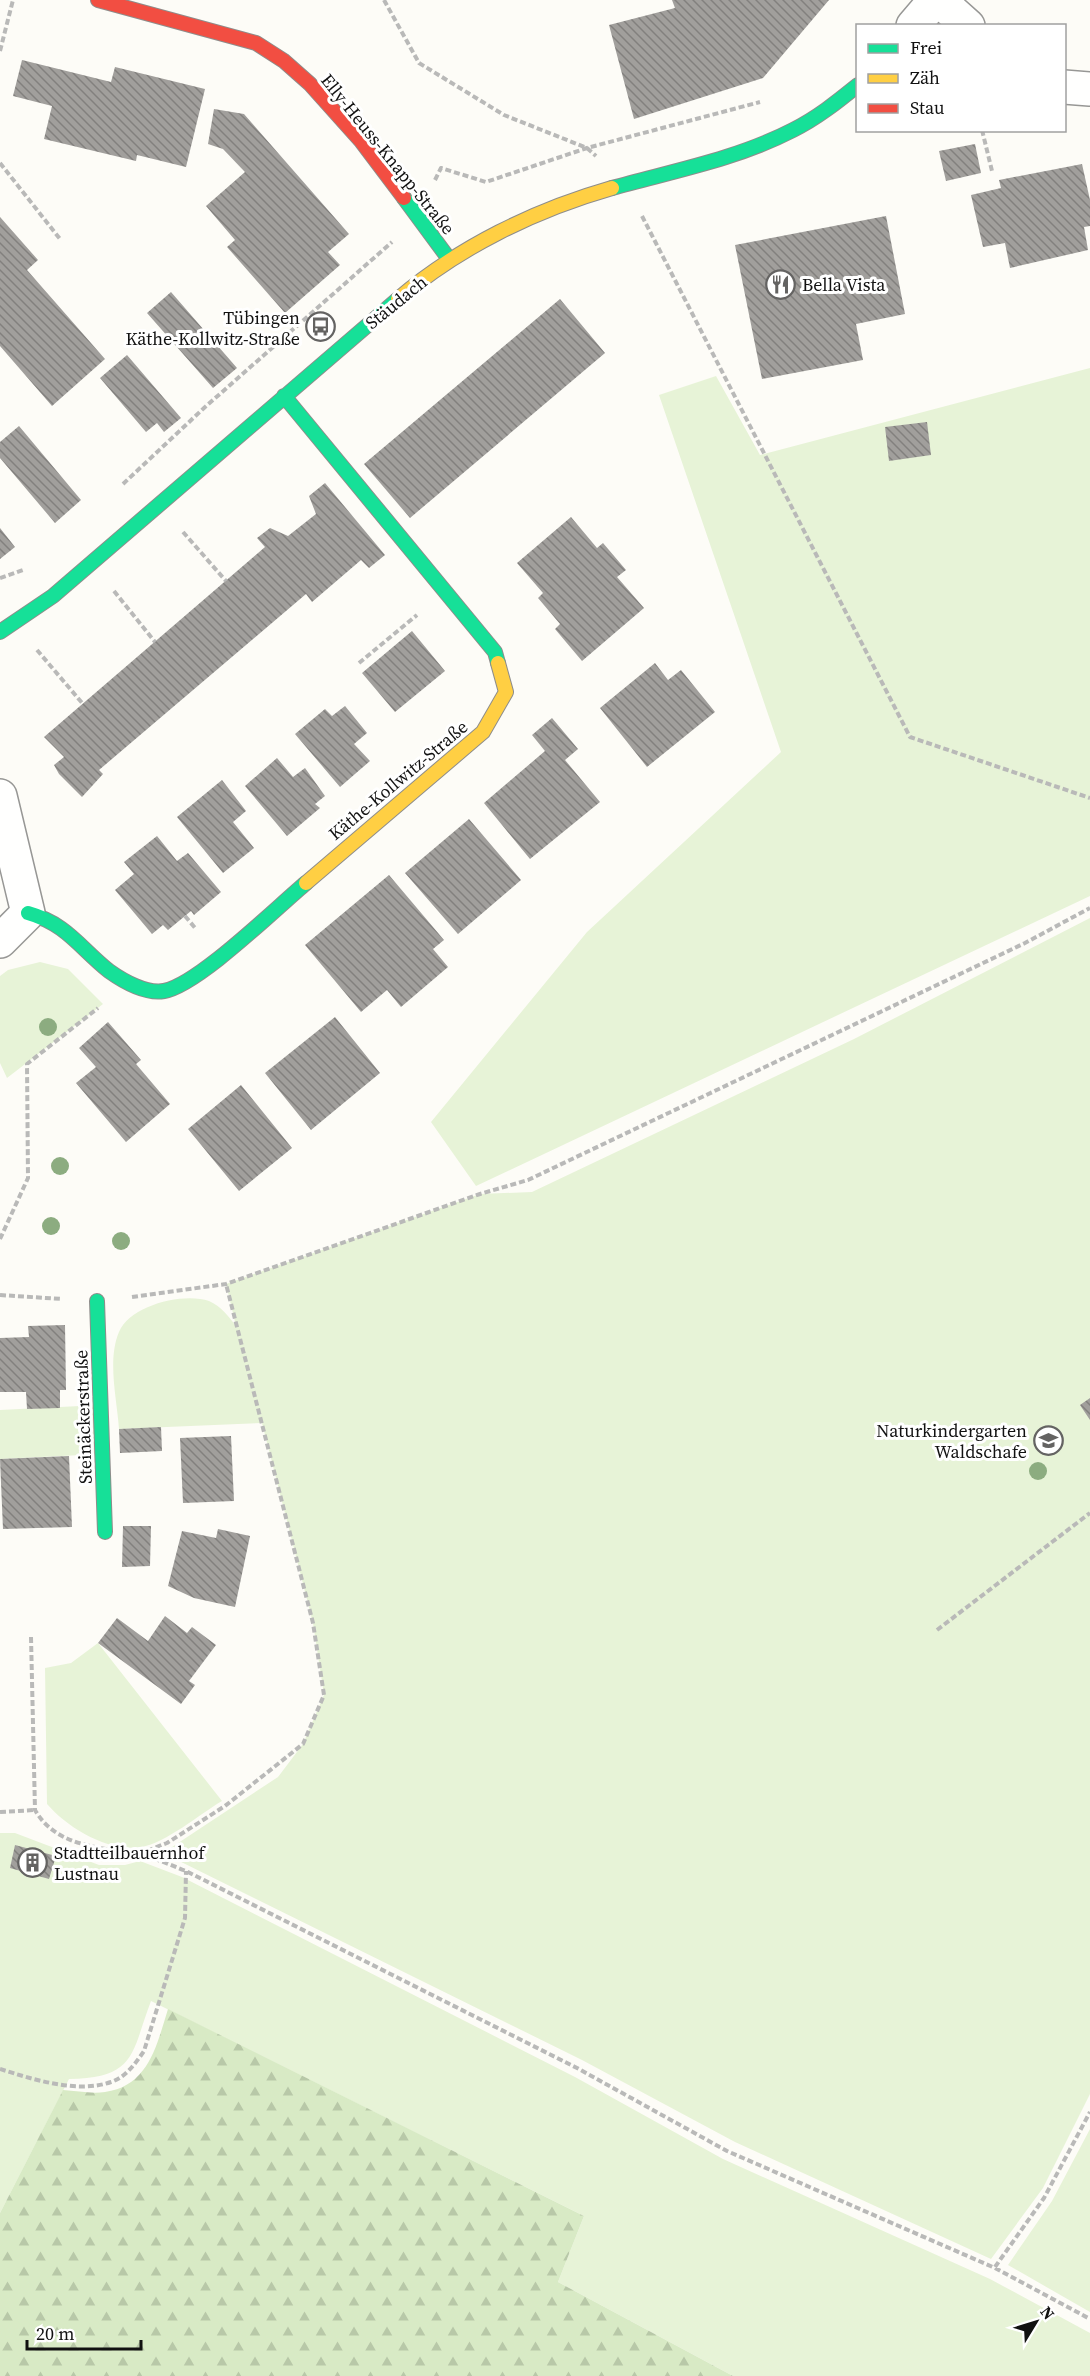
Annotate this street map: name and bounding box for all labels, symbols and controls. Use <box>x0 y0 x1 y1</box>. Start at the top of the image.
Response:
legend <box>856 24 1066 132</box>
text: Frei <box>910 35 942 60</box>
text: Zäh <box>910 65 940 90</box>
street label: Elly-Heuss-Knapp-Straße <box>315 68 461 240</box>
text: Stau <box>910 95 945 120</box>
restaurant icon: Bella Vista <box>765 268 797 300</box>
street label: Stäudach <box>360 269 432 335</box>
place label: Bella Vista <box>802 272 886 297</box>
place label: Tübingen Käthe-Kollwitz-Straße <box>125 305 300 351</box>
bus stop icon: Tübingen Käthe-Kollwitz-Straße <box>305 311 337 343</box>
street label: Käthe-Kollwitz-Straße <box>323 714 473 846</box>
street label: Steinäckerstraße <box>68 1349 98 1485</box>
place label: Naturkindergarten Waldschafe <box>876 1418 1027 1464</box>
school or university icon: Naturkindergarten Waldschafe <box>1032 1424 1064 1456</box>
place label: Stadtteilbauernhof Lustnau <box>54 1840 206 1886</box>
building icon: Stadtteilbauernhof Lustnau <box>17 1846 49 1878</box>
north arrow <box>1006 2292 1066 2352</box>
text: N <box>1036 2301 1060 2324</box>
scale bar <box>27 2313 141 2351</box>
text: 20 m <box>36 2321 74 2346</box>

